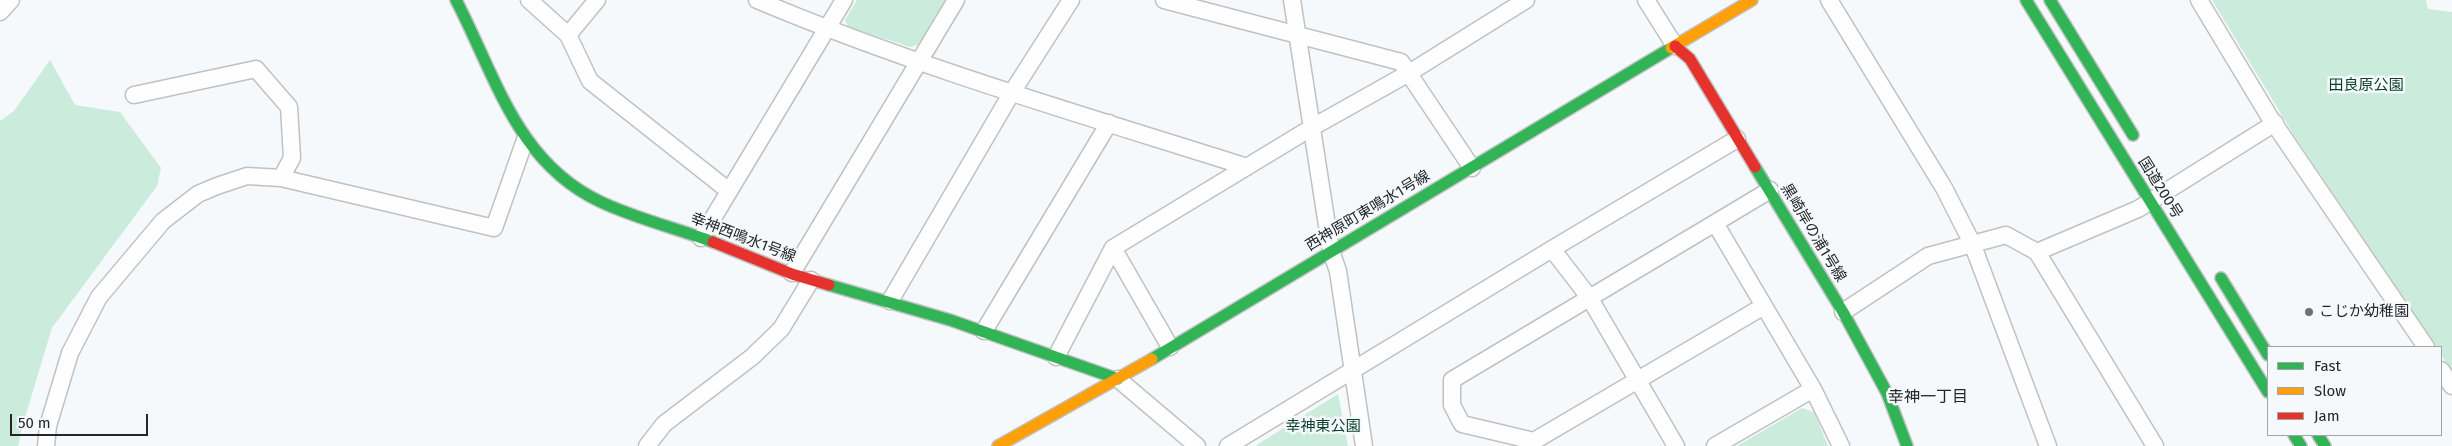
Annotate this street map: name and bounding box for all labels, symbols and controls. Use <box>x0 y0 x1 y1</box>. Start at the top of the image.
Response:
park label: 田良原公園 <box>2329 77 2403 95</box>
street label: 国道200号 <box>2134 154 2186 222</box>
street label: 西神原町東鳴水1号線 <box>1303 167 1433 255</box>
street label: 黒崎岸の浦1号線 <box>1777 181 1849 285</box>
street label: 幸神西鳴水1号線 <box>688 210 798 266</box>
place label: こじか幼稚園 <box>2319 303 2409 321</box>
marker: こじか幼稚園 <box>2303 306 2315 318</box>
legend <box>2267 346 2442 436</box>
text: Fast <box>2314 357 2341 375</box>
text: Slow <box>2314 382 2346 400</box>
district label: 幸神一丁目 <box>1888 388 1968 408</box>
scale bar <box>12 404 150 436</box>
text: Jam <box>2314 407 2340 425</box>
text: 50 m <box>18 414 51 432</box>
park label: 幸神東公園 <box>1286 418 1360 436</box>

